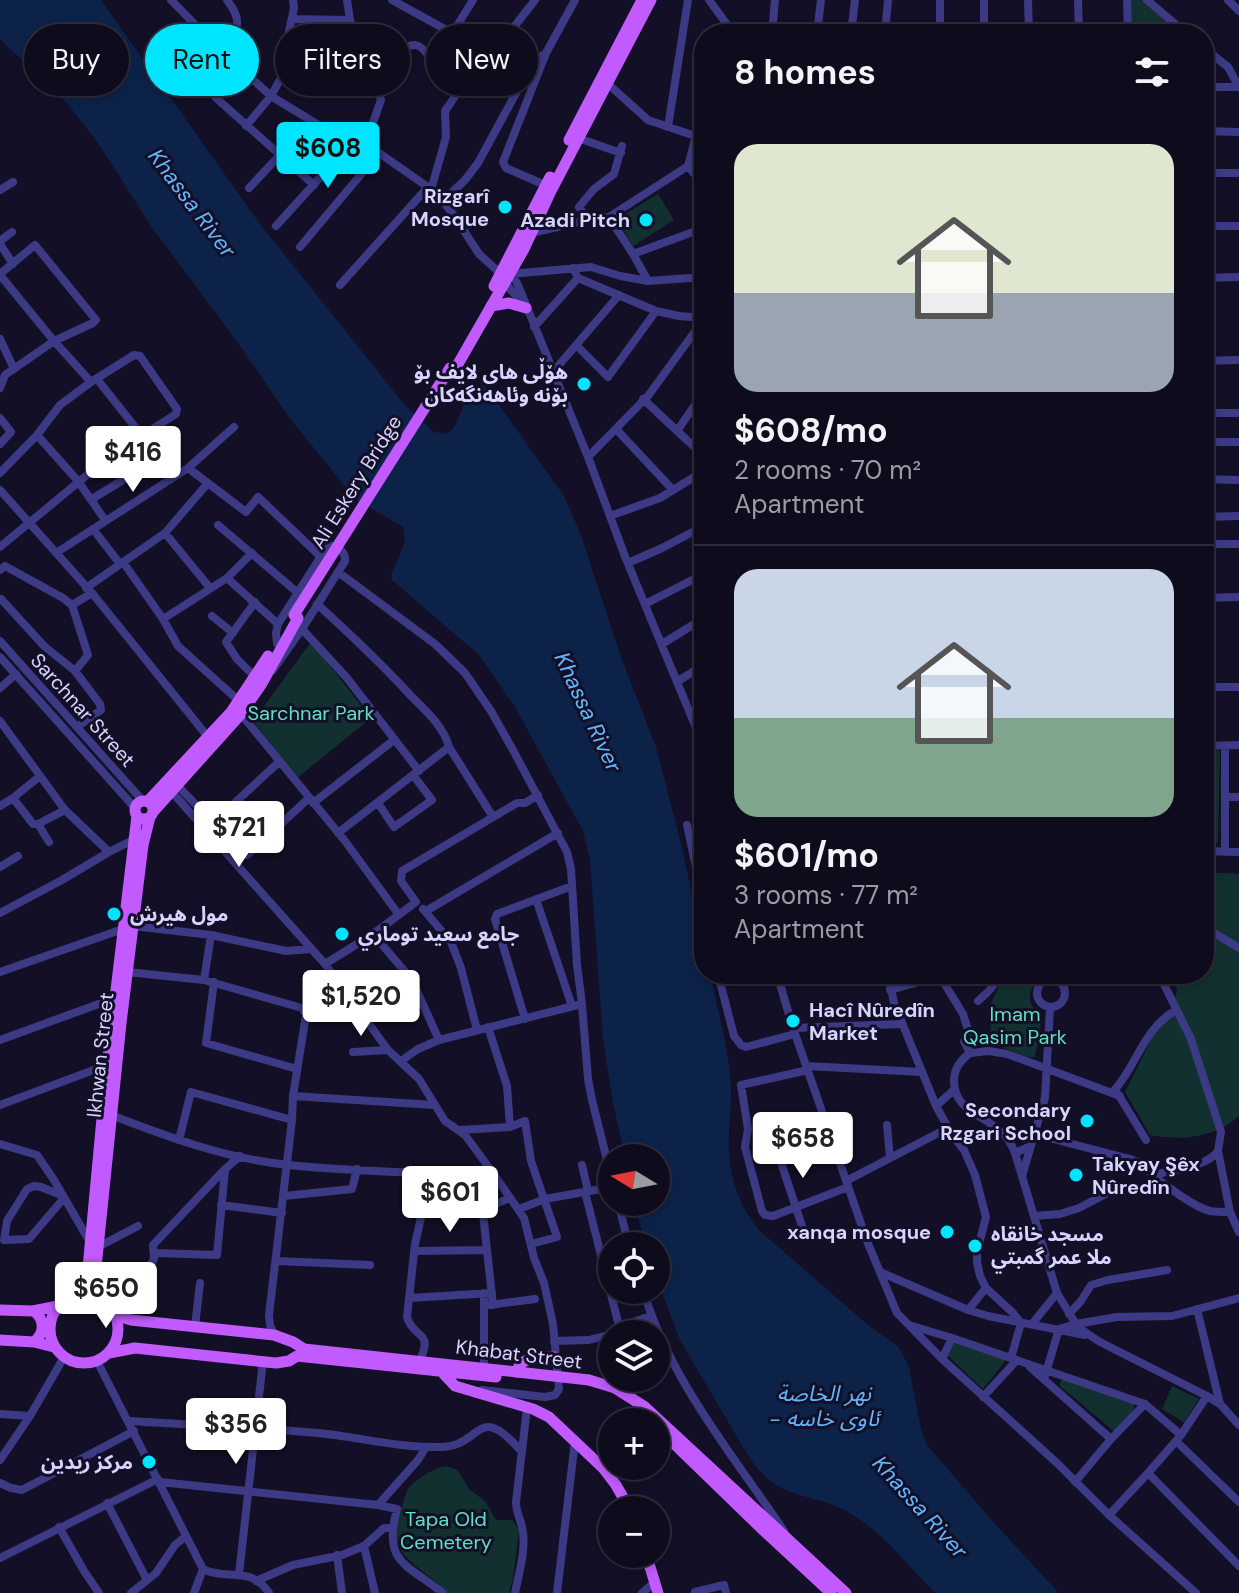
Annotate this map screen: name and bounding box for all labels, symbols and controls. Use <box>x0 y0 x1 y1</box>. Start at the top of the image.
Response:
chip: Buy <box>24 24 129 96</box>
chip: Rent <box>145 24 259 96</box>
chip: Filters <box>275 24 410 96</box>
chip: New <box>426 24 538 96</box>
text: 8 homes <box>734 50 876 95</box>
icon: filters <box>1130 50 1174 94</box>
pin: $608 <box>281 122 375 190</box>
text: $608 <box>295 131 361 165</box>
water label: Khassa River <box>142 143 243 264</box>
place label: Rizgarî Mosque <box>411 183 490 232</box>
icon: home <box>882 196 1026 340</box>
marker: Rizgarî Mosque <box>496 198 514 216</box>
place label: Azadi Pitch <box>520 207 630 233</box>
marker: Azadi Pitch <box>637 211 655 229</box>
place label: هۆڵی های لایف بۆ بۆنە وئاهەنگەکان <box>414 357 568 408</box>
marker: هۆڵی های لایف بۆ بۆنە وئاهەنگەکان <box>575 375 593 393</box>
text: $608/mo <box>734 408 888 453</box>
street label: Ali Eskery Bridge <box>305 410 407 554</box>
pin: $416 <box>86 426 180 494</box>
text: $416 <box>104 435 162 469</box>
text: 2 rooms · 70 m² <box>734 453 921 487</box>
text: Apartment <box>734 487 865 521</box>
icon: home <box>882 621 1026 765</box>
water label: Khassa River <box>548 647 629 777</box>
street label: Sarchnar Street <box>25 648 141 772</box>
park label: Sarchnar Park <box>247 700 375 726</box>
pin: $721 <box>192 801 286 869</box>
text: $721 <box>212 810 266 844</box>
text: $601/mo <box>734 833 879 878</box>
text: 3 rooms · 77 m² <box>734 878 918 912</box>
place label: مول هيرش <box>130 901 228 927</box>
marker: مول هيرش <box>105 905 123 923</box>
text: Apartment <box>734 912 865 946</box>
place label: جامع سعيد توماري <box>358 921 520 951</box>
marker: جامع سعيد توماري <box>333 925 351 943</box>
pin: $1,520 <box>296 970 426 1038</box>
text: $1,520 <box>321 979 401 1013</box>
street label: Ikhwan Street <box>81 991 120 1119</box>
place label: Hacî Nûredîn Market <box>809 997 935 1046</box>
park label: Imam Qasim Park <box>963 1001 1067 1050</box>
marker: Hacî Nûredîn Market <box>784 1012 802 1030</box>
place label: Secondary Rzgari School <box>940 1097 1071 1146</box>
pin: $658 <box>756 1112 850 1180</box>
marker: Secondary Rzgari School <box>1078 1112 1096 1130</box>
text: $658 <box>771 1121 835 1155</box>
north arrow <box>598 1144 670 1216</box>
map controls <box>598 1144 670 1568</box>
place label: Takyay Şêx Nûredîn <box>1092 1151 1200 1200</box>
pin: $601 <box>403 1166 497 1234</box>
marker: Takyay Şêx Nûredîn <box>1067 1166 1085 1184</box>
text: $601 <box>420 1175 480 1209</box>
place label: xanqa mosque <box>787 1219 931 1245</box>
place label: مسجد خانقاه ملا عمر گمبتي <box>991 1221 1112 1274</box>
marker: xanqa mosque <box>938 1223 956 1241</box>
button: locate <box>598 1232 670 1304</box>
marker: مسجد خانقاه ملا عمر گمبتي <box>966 1237 984 1255</box>
pin: $650 <box>59 1262 153 1330</box>
text: $650 <box>73 1271 139 1305</box>
button: layers <box>598 1320 670 1392</box>
street label: Khabat Street <box>454 1333 584 1375</box>
water label: نهر الخاصة - ئاوی خاسە <box>769 1379 882 1433</box>
pin: $356 <box>189 1398 283 1466</box>
text: $356 <box>204 1407 268 1441</box>
button: + <box>598 1408 670 1480</box>
place label: مركز ريدين <box>41 1449 133 1475</box>
water label: Khassa River <box>866 1449 974 1565</box>
marker: مركز ريدين <box>140 1453 158 1471</box>
button: − <box>598 1496 670 1568</box>
park label: Tapa Old Cemetery <box>400 1506 492 1555</box>

